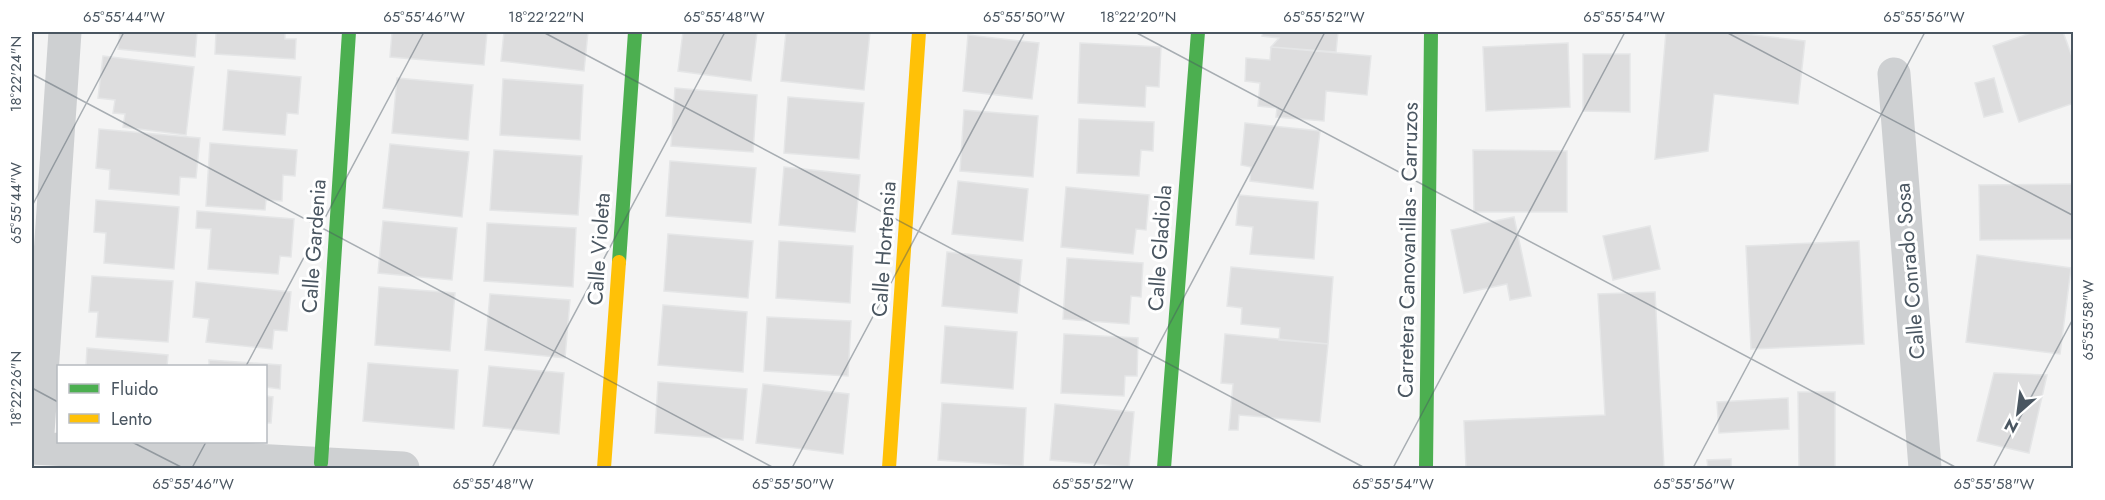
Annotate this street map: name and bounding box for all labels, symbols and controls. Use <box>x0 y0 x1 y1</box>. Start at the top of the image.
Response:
text: 65°55'44"W <box>83 6 165 28</box>
text: 65°55'46"W <box>383 6 465 28</box>
text: 18°22'22"N <box>508 6 584 28</box>
text: 65°55'48"W <box>683 6 765 28</box>
text: 65°55'50"W <box>983 6 1065 28</box>
text: 18°22'20"N <box>1100 6 1176 28</box>
text: 65°55'52"W <box>1283 6 1365 28</box>
text: 65°55'54"W <box>1583 6 1665 28</box>
text: 65°55'56"W <box>1883 6 1965 28</box>
text: 18°22'24"N <box>5 36 27 112</box>
street label: Carretera Canovanillas - Carruzos <box>1390 102 1426 398</box>
text: 65°55'44"W <box>5 162 27 244</box>
street label: Calle Gardenia <box>294 178 334 314</box>
street label: Calle Hortensia <box>864 180 904 318</box>
street label: Calle Conrado Sosa <box>1887 182 1933 360</box>
street label: Calle Gladiola <box>1141 184 1179 312</box>
street label: Calle Violeta <box>580 192 618 306</box>
text: 65°55'58"W <box>2077 279 2099 360</box>
text: 18°22'26"N <box>5 351 27 427</box>
legend <box>57 365 267 443</box>
text: Fluido <box>111 376 159 402</box>
north arrow <box>1988 383 2048 443</box>
text: Lento <box>111 406 152 432</box>
text: N <box>2000 413 2022 439</box>
text: 65°55'46"W <box>152 473 234 495</box>
text: 65°55'48"W <box>452 473 534 495</box>
text: 65°55'50"W <box>752 473 834 495</box>
text: 65°55'52"W <box>1052 473 1134 495</box>
text: 65°55'54"W <box>1352 473 1434 495</box>
text: 65°55'56"W <box>1653 473 1735 495</box>
text: 65°55'58"W <box>1954 473 2035 495</box>

